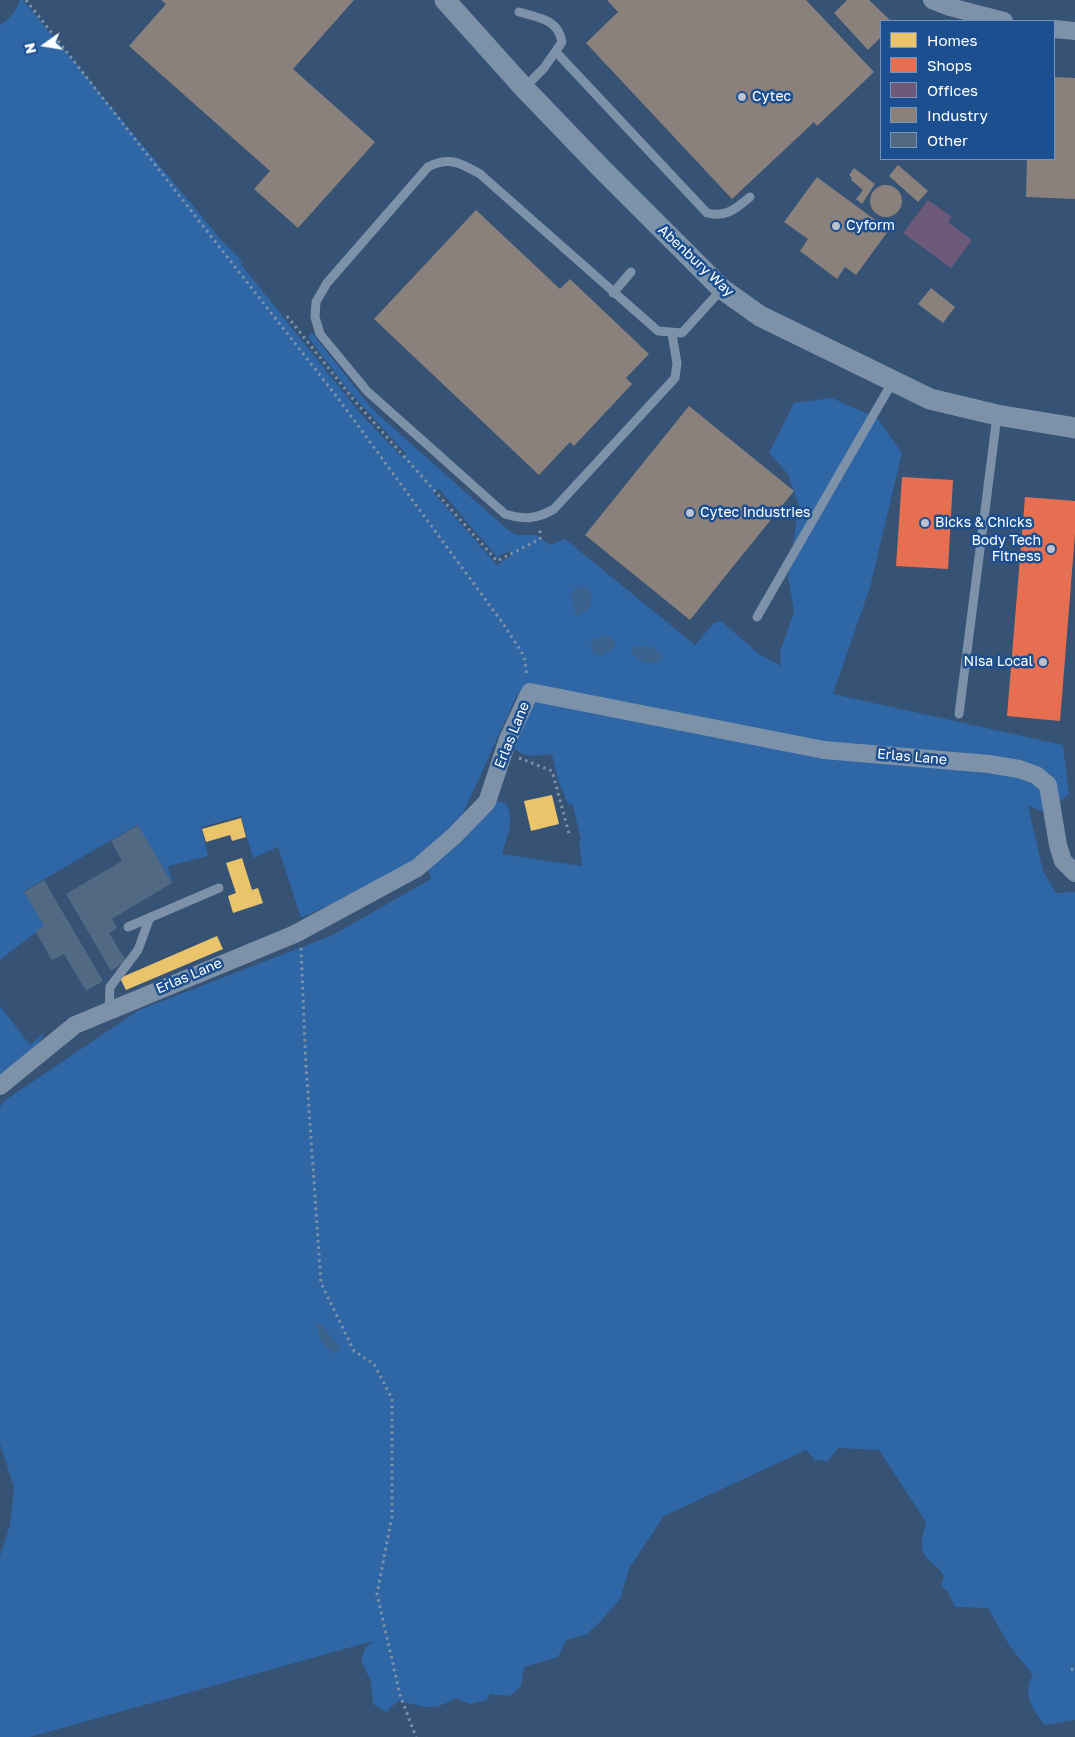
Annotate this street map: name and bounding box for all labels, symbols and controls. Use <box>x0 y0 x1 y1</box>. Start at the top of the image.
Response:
north arrow <box>20 20 70 70</box>
legend <box>880 20 1055 160</box>
text: Homes <box>927 31 977 49</box>
text: N <box>20 41 39 56</box>
text: Shops <box>927 56 972 74</box>
text: Offices <box>927 81 978 99</box>
place label: Cytec <box>752 89 791 105</box>
marker: Cytec <box>736 91 748 103</box>
text: Industry <box>927 106 988 124</box>
text: Other <box>927 131 968 149</box>
place label: Cyform <box>846 218 895 234</box>
marker: Cyform <box>830 220 842 232</box>
street label: Abenbury Way <box>655 222 737 300</box>
place label: Cytec Industries <box>700 505 810 521</box>
marker: Cytec Industries <box>684 507 696 519</box>
place label: Bicks & Chicks <box>935 515 1032 531</box>
marker: Bicks & Chicks <box>919 517 931 529</box>
place label: Body Tech Fitness <box>971 533 1041 566</box>
marker: Body Tech Fitness <box>1045 543 1057 555</box>
place label: Nisa Local <box>964 654 1033 670</box>
marker: Nisa Local <box>1037 656 1049 668</box>
street label: Erlas Lane <box>491 699 533 771</box>
street label: Erlas Lane <box>876 746 948 768</box>
street label: Erlas Lane <box>153 955 225 997</box>

